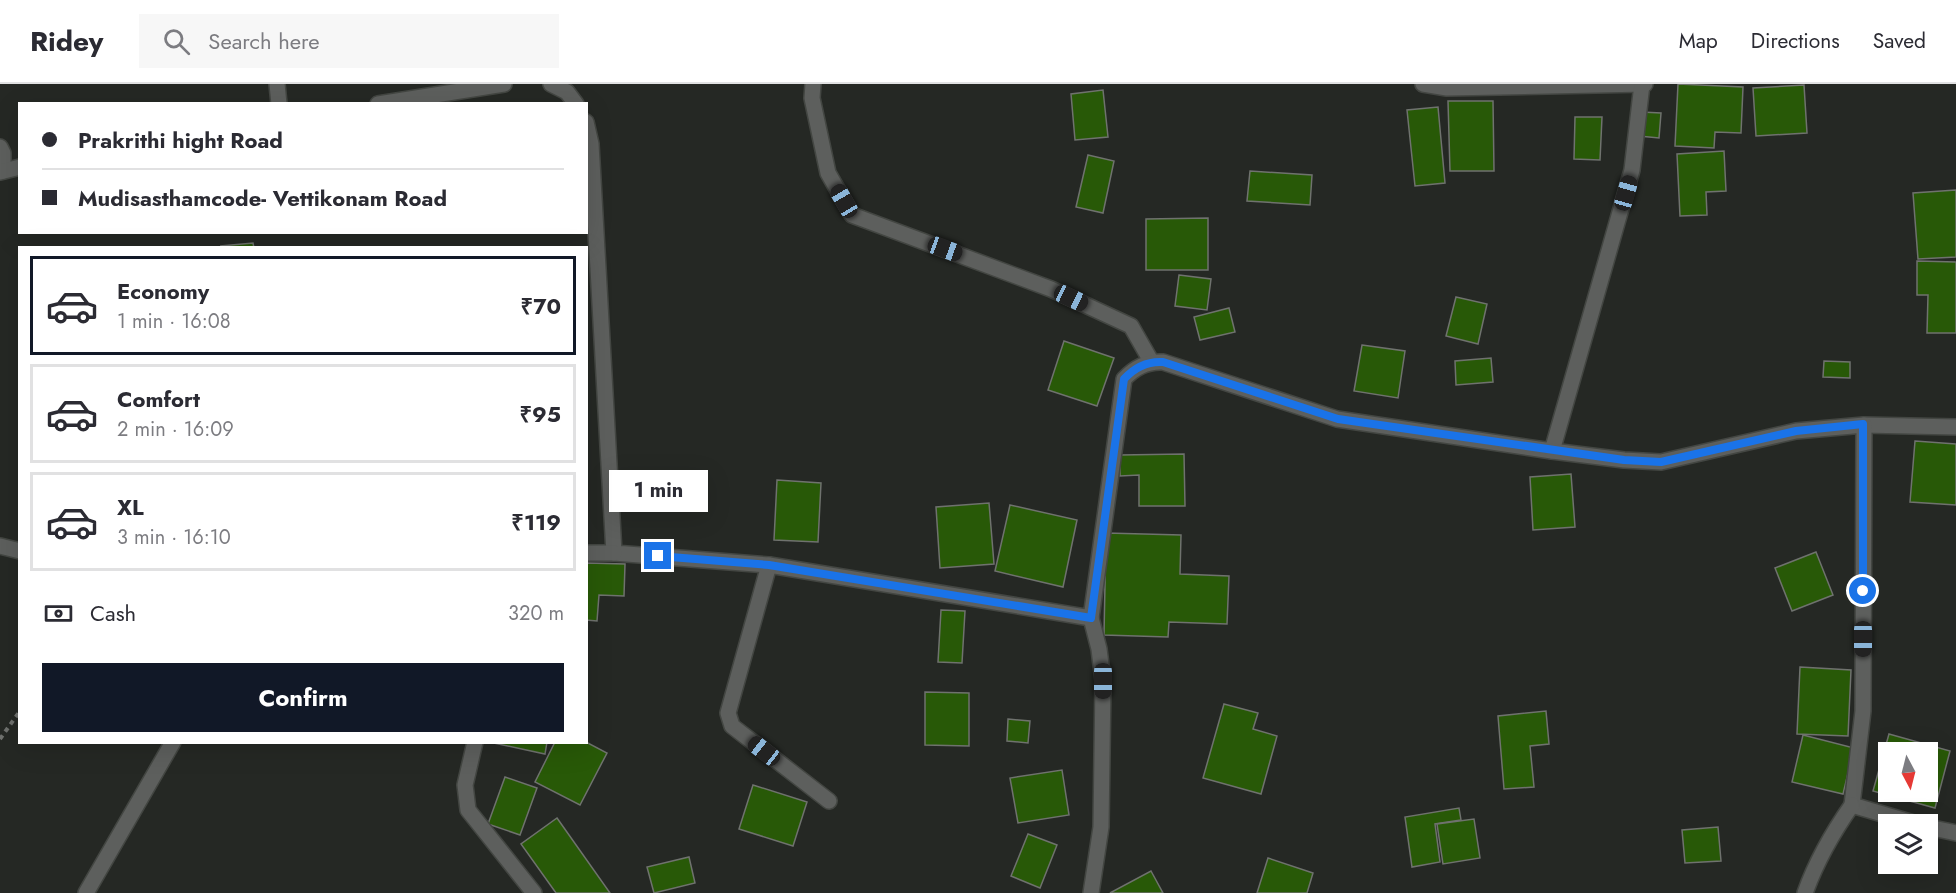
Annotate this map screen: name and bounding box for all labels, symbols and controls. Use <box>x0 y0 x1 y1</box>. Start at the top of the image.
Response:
search box <box>139 14 559 68</box>
text: Ridey <box>30 21 103 62</box>
icon: search <box>160 25 193 58</box>
text: Search here <box>208 25 320 57</box>
text: Map <box>1679 26 1718 56</box>
text: Directions <box>1751 26 1840 56</box>
text: Saved <box>1873 26 1926 56</box>
text: Prakrithi hight Road <box>78 124 283 156</box>
car <box>1612 173 1640 213</box>
car <box>827 181 861 221</box>
text: Mudisasthamcode- Vettikonam Road <box>78 182 447 214</box>
car <box>925 234 965 264</box>
text: Economy <box>117 275 209 307</box>
icon: car <box>45 279 99 333</box>
car <box>1051 282 1091 314</box>
text: ₹70 <box>521 290 561 322</box>
text: 1 min · 16:08 <box>117 307 231 336</box>
text: Comfort <box>117 383 200 415</box>
icon: car <box>45 387 99 441</box>
text: ₹95 <box>520 398 561 430</box>
text: 2 min · 16:09 <box>117 415 234 444</box>
callout: 1 min <box>608 469 708 511</box>
text: 1 min <box>634 476 683 505</box>
text: XL <box>117 491 144 523</box>
icon: car <box>45 495 99 549</box>
text: ₹119 <box>511 506 561 538</box>
text: 3 min · 16:10 <box>117 523 231 552</box>
route end <box>644 542 671 569</box>
route start <box>1849 577 1876 604</box>
icon: cash <box>42 597 75 630</box>
text: Cash <box>90 597 136 629</box>
text: 320 m <box>508 599 564 628</box>
car <box>1854 621 1872 657</box>
button: Confirm <box>42 663 564 732</box>
car <box>1094 663 1112 699</box>
car <box>744 733 784 769</box>
north arrow <box>1878 742 1938 802</box>
map controls <box>1878 742 1938 874</box>
button: layers <box>1878 814 1938 874</box>

